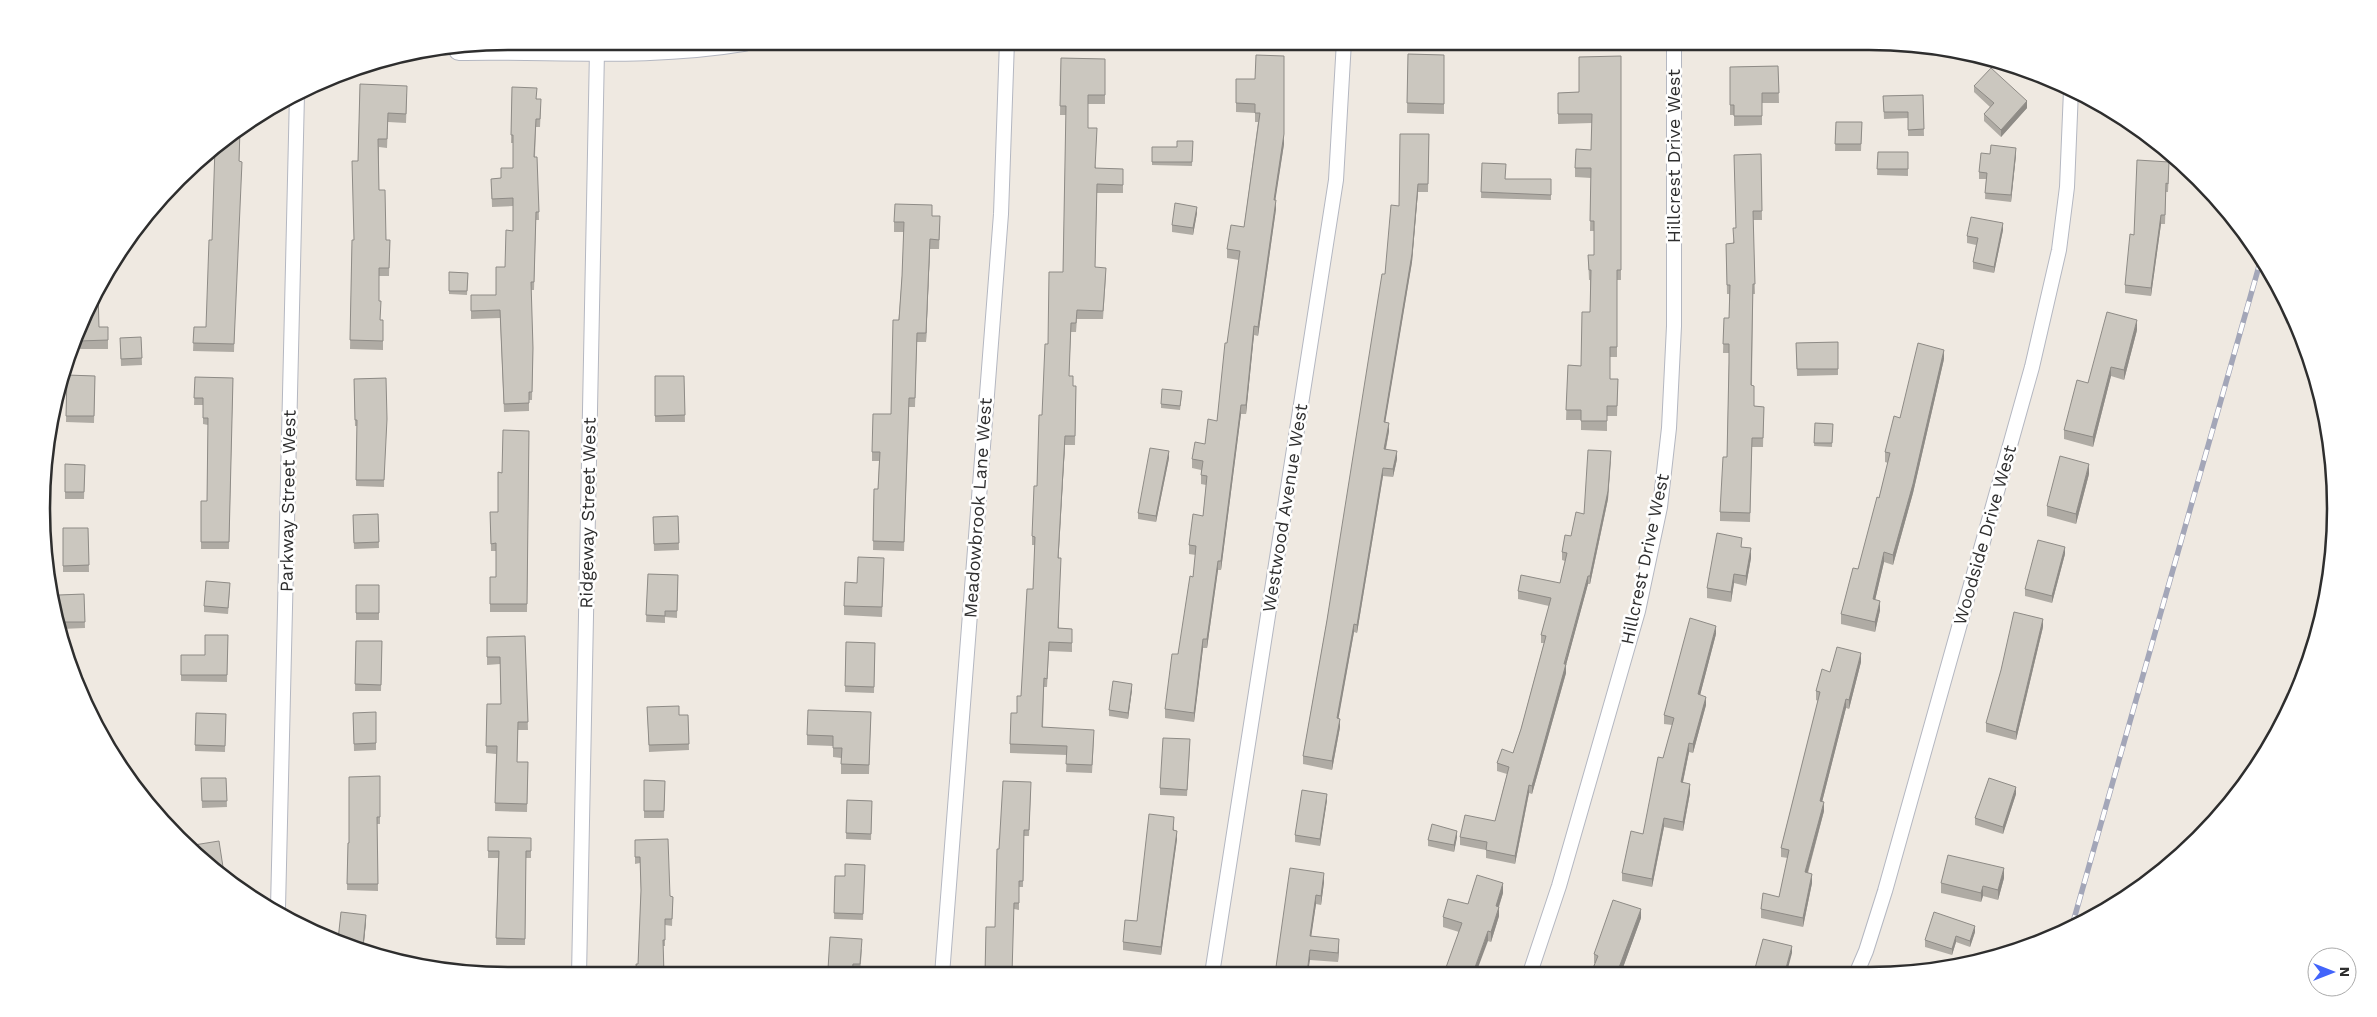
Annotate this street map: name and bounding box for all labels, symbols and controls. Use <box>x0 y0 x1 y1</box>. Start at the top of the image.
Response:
street label: Hillcrest Drive West <box>1663 68 1684 243</box>
street label: Meadowbrook Lane West <box>959 397 996 619</box>
street label: Westwood Avenue West <box>1258 402 1311 614</box>
street label: Parkway Street West <box>275 409 300 592</box>
street label: Ridgeway Street West <box>575 417 600 609</box>
street label: Woodside Drive West <box>1949 442 2020 627</box>
street label: Hillcrest Drive West <box>1616 471 1673 646</box>
north arrow <box>2307 947 2357 997</box>
text: N <box>2337 967 2353 977</box>

